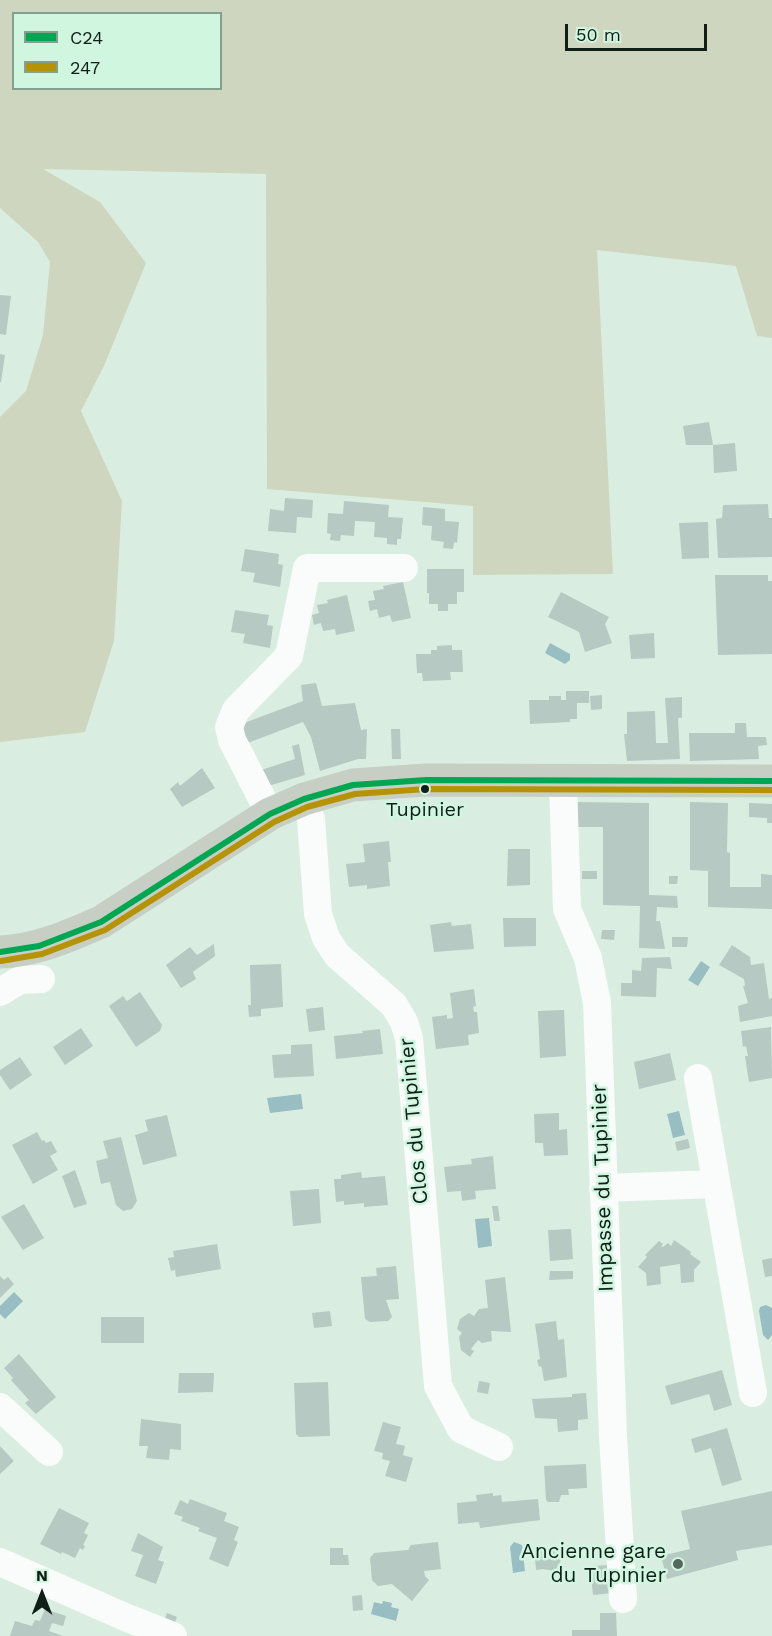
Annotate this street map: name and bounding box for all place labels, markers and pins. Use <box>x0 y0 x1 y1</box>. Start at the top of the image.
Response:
marker: Tupinier <box>419 783 431 795</box>
place label: Tupinier <box>386 798 464 822</box>
place label: Ancienne gare du Tupinier <box>521 1539 666 1589</box>
marker: Ancienne gare du Tupinier <box>671 1557 685 1571</box>

